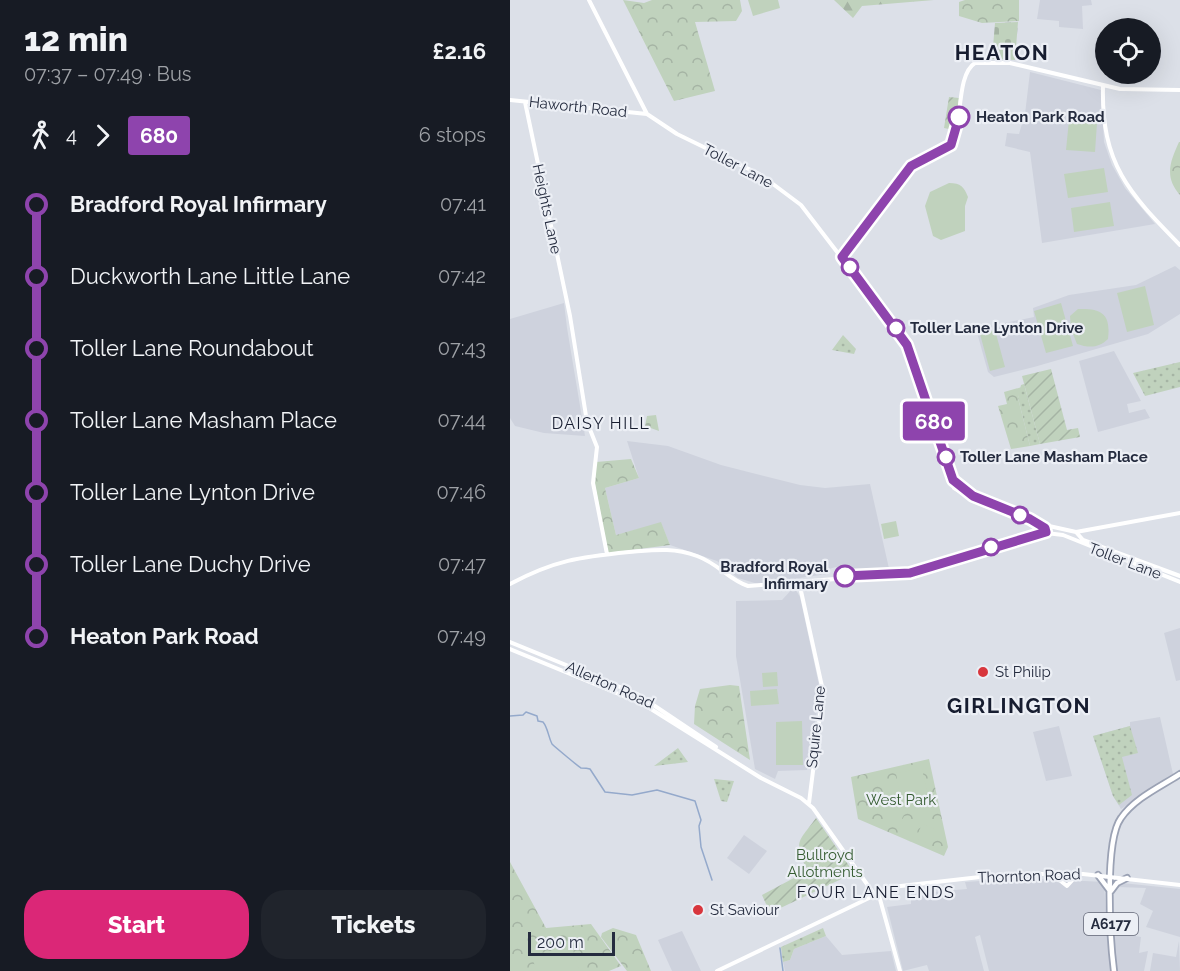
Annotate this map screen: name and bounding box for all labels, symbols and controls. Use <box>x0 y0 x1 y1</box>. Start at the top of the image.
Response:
map controls <box>1095 18 1161 84</box>
button: locate <box>1095 18 1161 84</box>
text: 12 min <box>24 20 128 59</box>
text: £2.16 <box>432 38 486 64</box>
district label: HEATON <box>955 40 1049 65</box>
text: 07:37 – 07:49 · Bus <box>24 62 191 86</box>
street label: Haworth Road <box>528 93 628 121</box>
marker: Heaton Park Road <box>948 106 970 128</box>
place label: Heaton Park Road <box>976 108 1105 126</box>
icon: walk <box>24 119 57 152</box>
icon: forward <box>86 119 119 152</box>
text: 4 <box>66 123 77 147</box>
text: 680 <box>140 123 178 148</box>
text: 6 stops <box>419 123 486 147</box>
street label: Toller Lane <box>700 140 776 192</box>
street label: Heights Lane <box>529 162 565 256</box>
text: Bradford Royal Infirmary <box>70 191 327 217</box>
text: 07:41 <box>440 192 486 216</box>
unlabelled marker <box>841 258 859 276</box>
text: Duckworth Lane Little Lane <box>70 263 350 289</box>
text: 07:42 <box>438 264 486 288</box>
marker: Toller Lane Lynton Drive <box>887 319 905 337</box>
place label: Toller Lane Lynton Drive <box>910 319 1083 337</box>
text: Toller Lane Roundabout <box>70 335 314 361</box>
text: 07:43 <box>438 336 486 360</box>
line badge: 680 <box>900 402 968 440</box>
text: Toller Lane Masham Place <box>70 407 337 433</box>
text: 07:44 <box>438 408 486 432</box>
text: 680 <box>915 409 953 434</box>
district label: DAISY HILL <box>552 414 650 433</box>
marker: Toller Lane Masham Place <box>937 448 955 466</box>
place label: Toller Lane Masham Place <box>960 448 1148 466</box>
text: Toller Lane Lynton Drive <box>70 479 315 505</box>
text: 07:46 <box>436 480 486 504</box>
unlabelled marker <box>1011 506 1029 524</box>
unlabelled marker <box>982 538 1000 556</box>
street label: Toller Lane <box>1086 539 1164 583</box>
text: Toller Lane Duchy Drive <box>70 551 311 577</box>
text: 07:47 <box>438 552 486 576</box>
place label: Bradford Royal Infirmary <box>720 558 829 593</box>
marker: Bradford Royal Infirmary <box>834 565 856 587</box>
text: Heaton Park Road <box>70 623 259 649</box>
text: 07:49 <box>437 624 486 648</box>
street label: Allerton Road <box>563 658 657 712</box>
place label: St Philip <box>995 663 1051 681</box>
marker: St Philip <box>976 665 990 679</box>
street label: Squire Lane <box>803 685 829 769</box>
district label: GIRLINGTON <box>947 693 1091 718</box>
park label: West Park <box>866 791 936 809</box>
park label: Bullroyd Allotments <box>787 846 863 881</box>
street label: Thornton Road <box>977 865 1081 887</box>
district label: FOUR LANE ENDS <box>797 883 955 902</box>
button: Start <box>24 890 249 959</box>
button: Tickets <box>261 890 486 959</box>
place label: St Saviour <box>710 901 780 919</box>
marker: St Saviour <box>691 903 705 917</box>
road number: A6177 <box>1084 913 1138 935</box>
scale bar <box>528 929 615 956</box>
text: 200 m <box>537 933 584 952</box>

